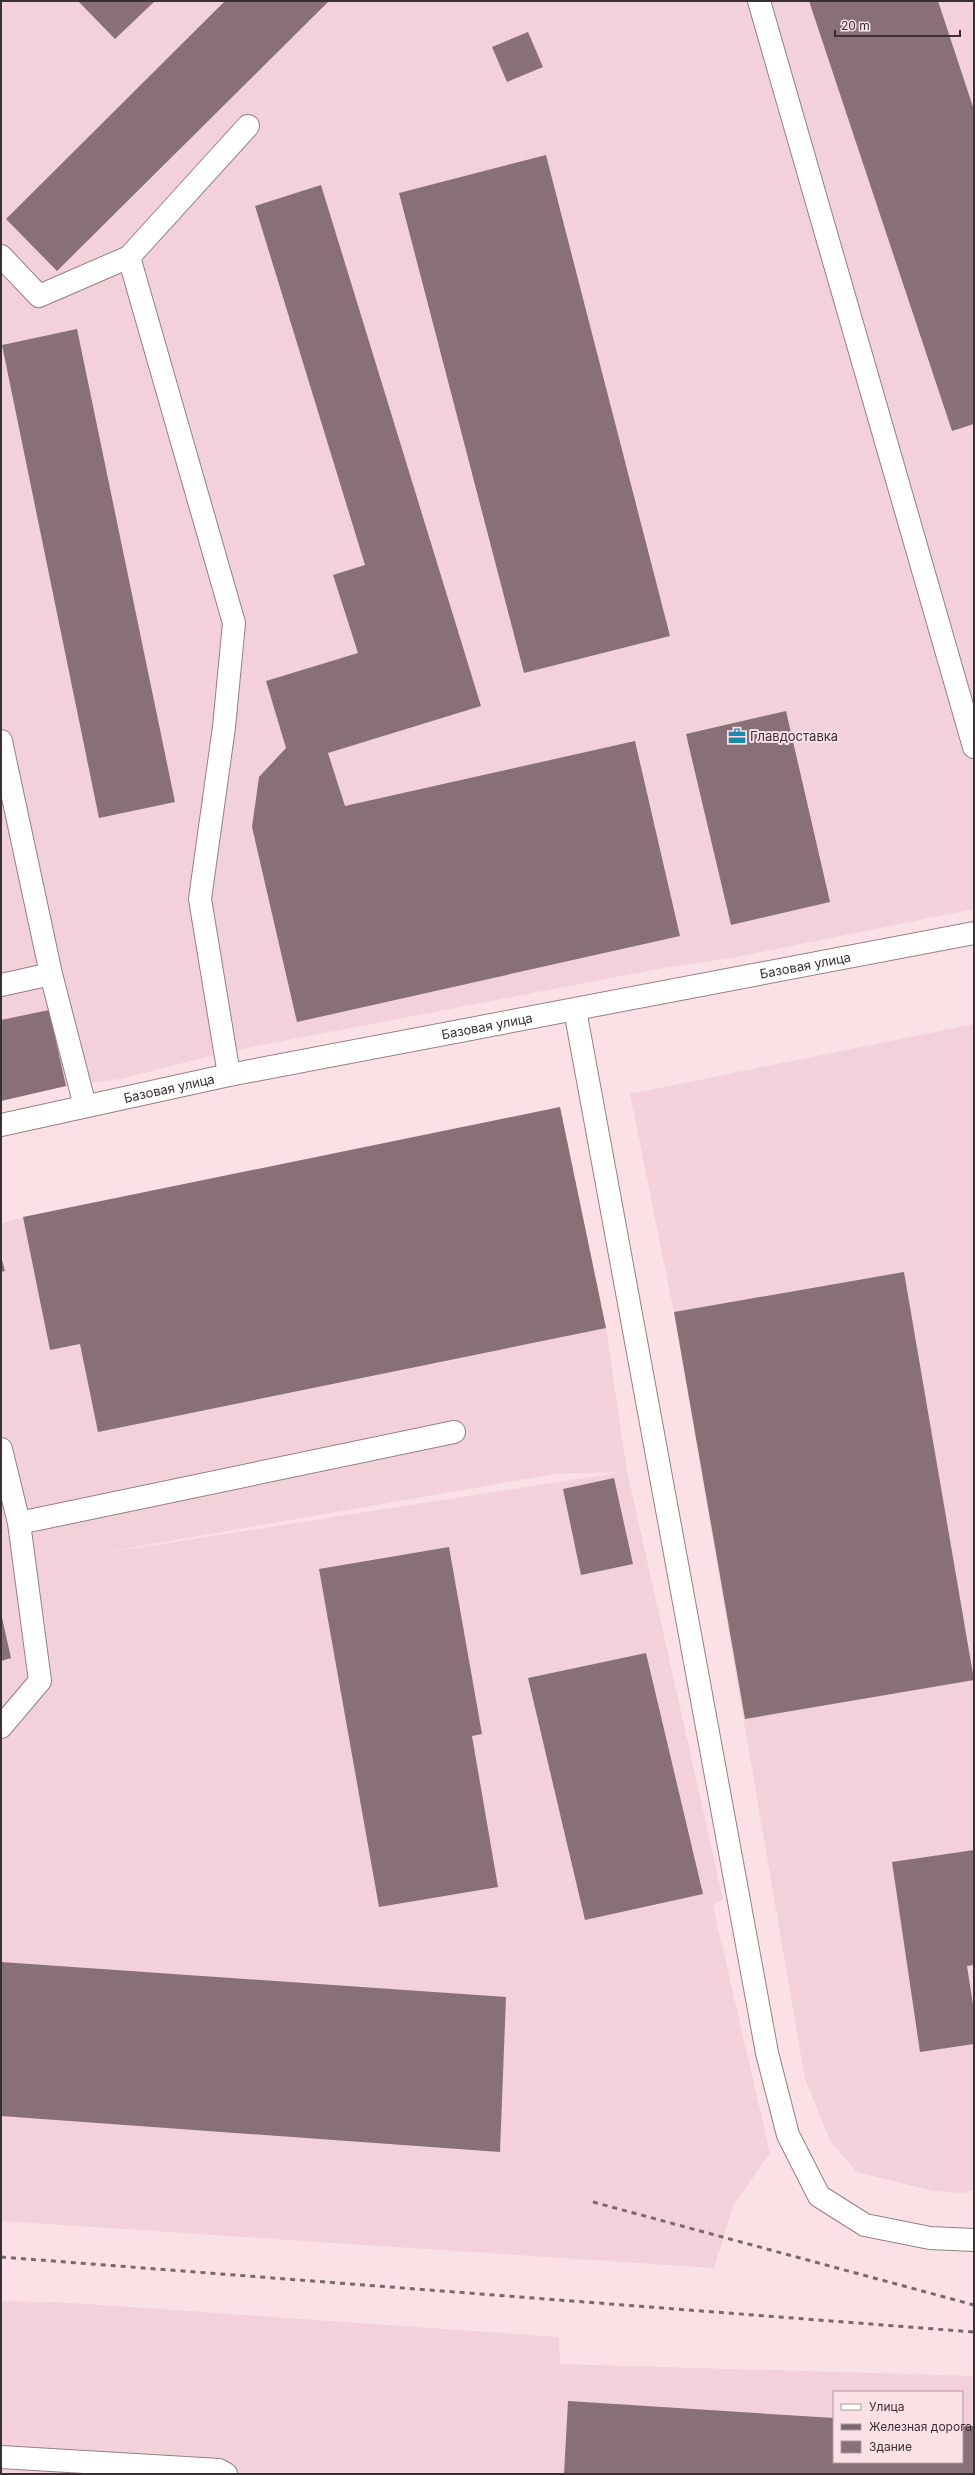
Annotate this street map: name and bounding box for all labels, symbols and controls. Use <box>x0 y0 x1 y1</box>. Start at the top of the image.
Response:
scale bar <box>835 12 960 38</box>
text: 20 m <box>841 18 870 33</box>
office icon: Главдоставка <box>727 726 747 746</box>
place label: Главдоставка <box>750 728 838 744</box>
street label: Базовая улица <box>758 949 852 982</box>
street label: Базовая улица <box>440 1009 534 1042</box>
street label: Базовая улица <box>122 1070 216 1106</box>
legend <box>833 2391 963 2463</box>
text: Улица <box>869 2399 904 2414</box>
text: Железная дорога <box>869 2419 972 2434</box>
text: Здание <box>869 2439 912 2454</box>

